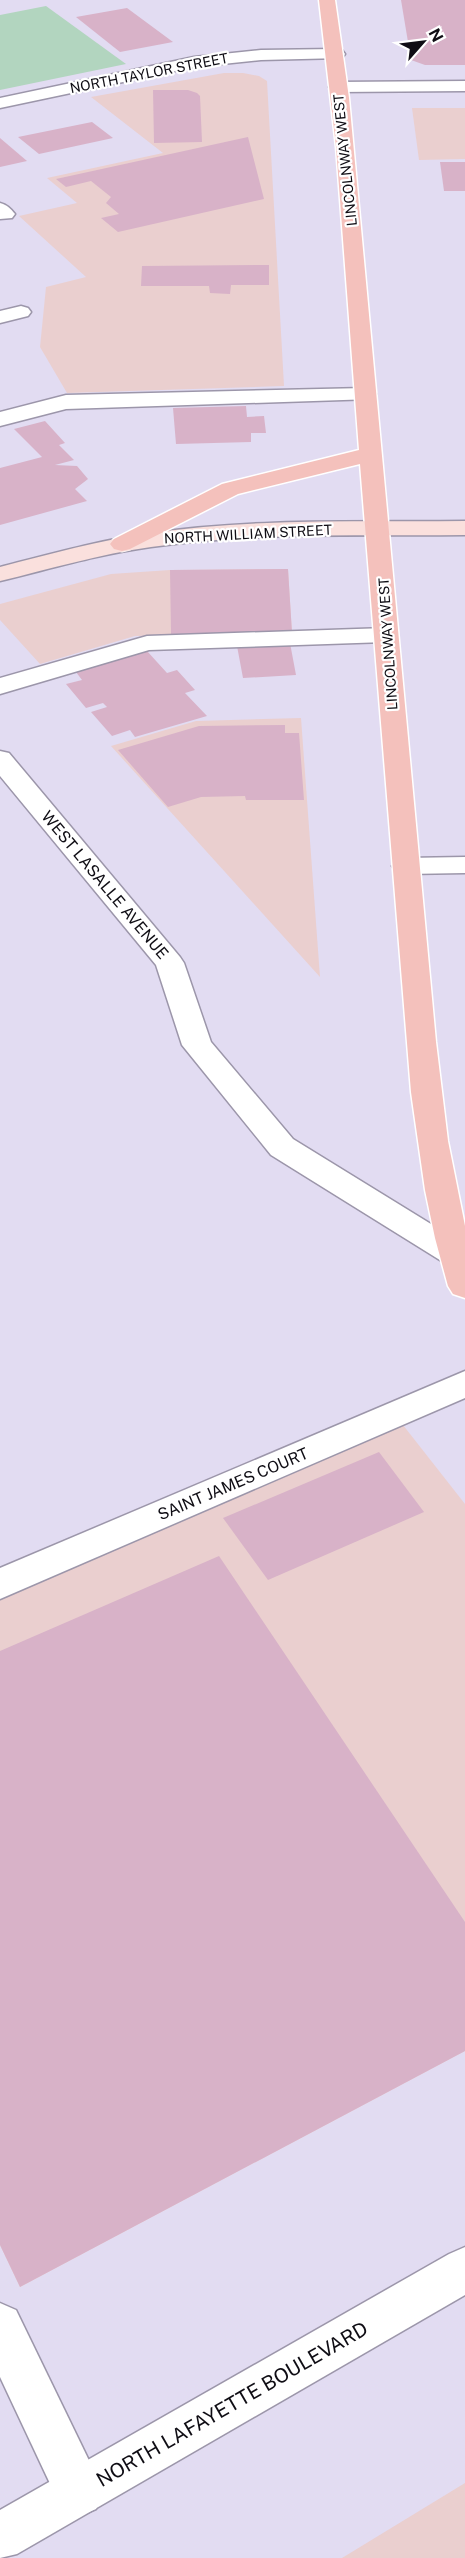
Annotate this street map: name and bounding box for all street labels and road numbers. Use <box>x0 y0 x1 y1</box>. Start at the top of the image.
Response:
street label: NORTH TAYLOR STREET <box>68 50 230 96</box>
street label: LINCOLNWAY WEST <box>330 93 360 227</box>
street label: NORTH WILLIAM STREET <box>163 522 333 546</box>
street label: LINCOLNWAY WEST <box>375 577 401 711</box>
street label: WEST LASALLE AVENUE <box>38 807 172 963</box>
street label: SAINT JAMES COURT <box>155 1444 311 1524</box>
street label: NORTH LAFAYETTE BOULEVARD <box>92 2316 372 2492</box>

